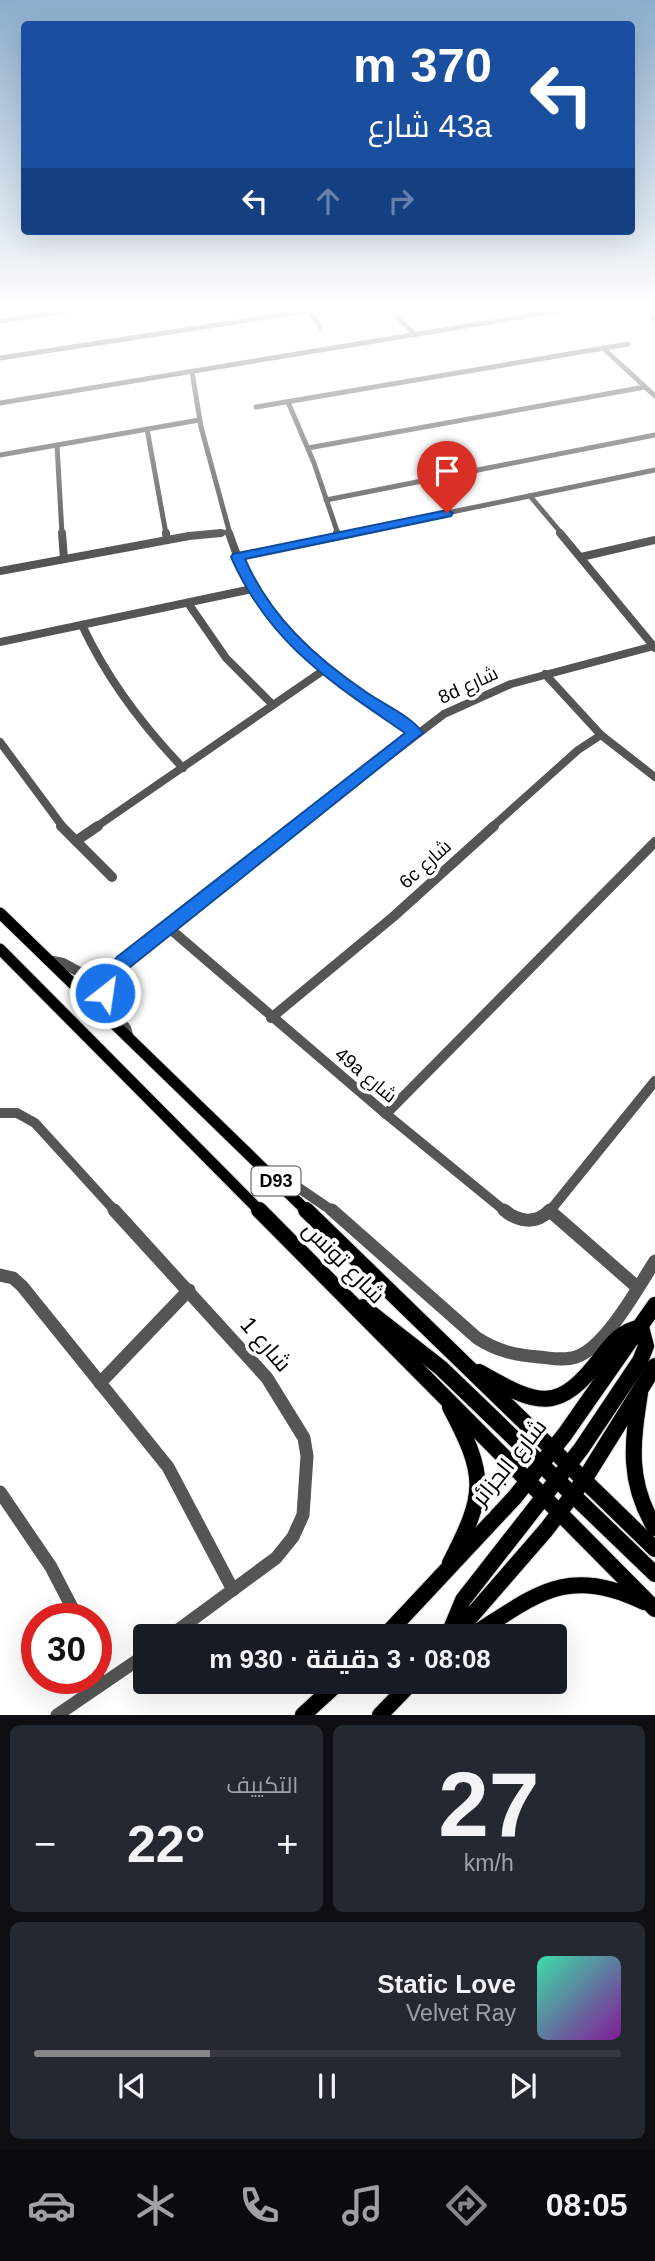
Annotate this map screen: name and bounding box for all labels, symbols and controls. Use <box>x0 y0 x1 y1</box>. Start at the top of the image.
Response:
text: 370 m <box>353 38 492 92</box>
icon: left <box>516 49 607 140</box>
text: 43a شارع <box>368 108 492 144</box>
icon: left <box>236 182 274 220</box>
icon: ahead <box>309 182 347 220</box>
icon: right <box>382 182 420 220</box>
pin <box>417 441 477 513</box>
icon: arrive <box>428 452 466 490</box>
street label: 8d شارع <box>435 662 502 711</box>
street label: 6c شارع <box>395 835 457 895</box>
position arrow <box>68 956 142 1030</box>
street label: 49a شارع <box>329 1043 401 1109</box>
road number: D93 <box>252 1166 300 1196</box>
street label: شارع تونس <box>295 1216 390 1311</box>
street label: شارع 1 <box>233 1311 297 1379</box>
street label: شارع الجزائر <box>465 1414 554 1514</box>
speed limit sign: 30 <box>21 1603 112 1694</box>
text: 08:08 · 3 دقيقة · 930 m <box>209 1644 491 1674</box>
text: 27 <box>438 1754 539 1855</box>
text: التكييف <box>226 1772 299 1798</box>
text: 22° <box>127 1815 206 1873</box>
text: − <box>34 1823 56 1865</box>
text: + <box>276 1823 298 1865</box>
text: km/h <box>464 1850 514 1876</box>
text: Static Love <box>377 1969 516 1999</box>
text: Velvet Ray <box>406 2000 516 2026</box>
icon: previous <box>113 2067 151 2105</box>
icon: pause <box>308 2067 346 2105</box>
icon: next <box>504 2067 542 2105</box>
icon: car <box>27 2181 76 2230</box>
icon: climate <box>131 2181 180 2230</box>
icon: phone <box>235 2181 284 2230</box>
icon: music <box>338 2181 387 2230</box>
icon: directions <box>442 2181 491 2230</box>
text: 08:05 <box>546 2187 628 2223</box>

